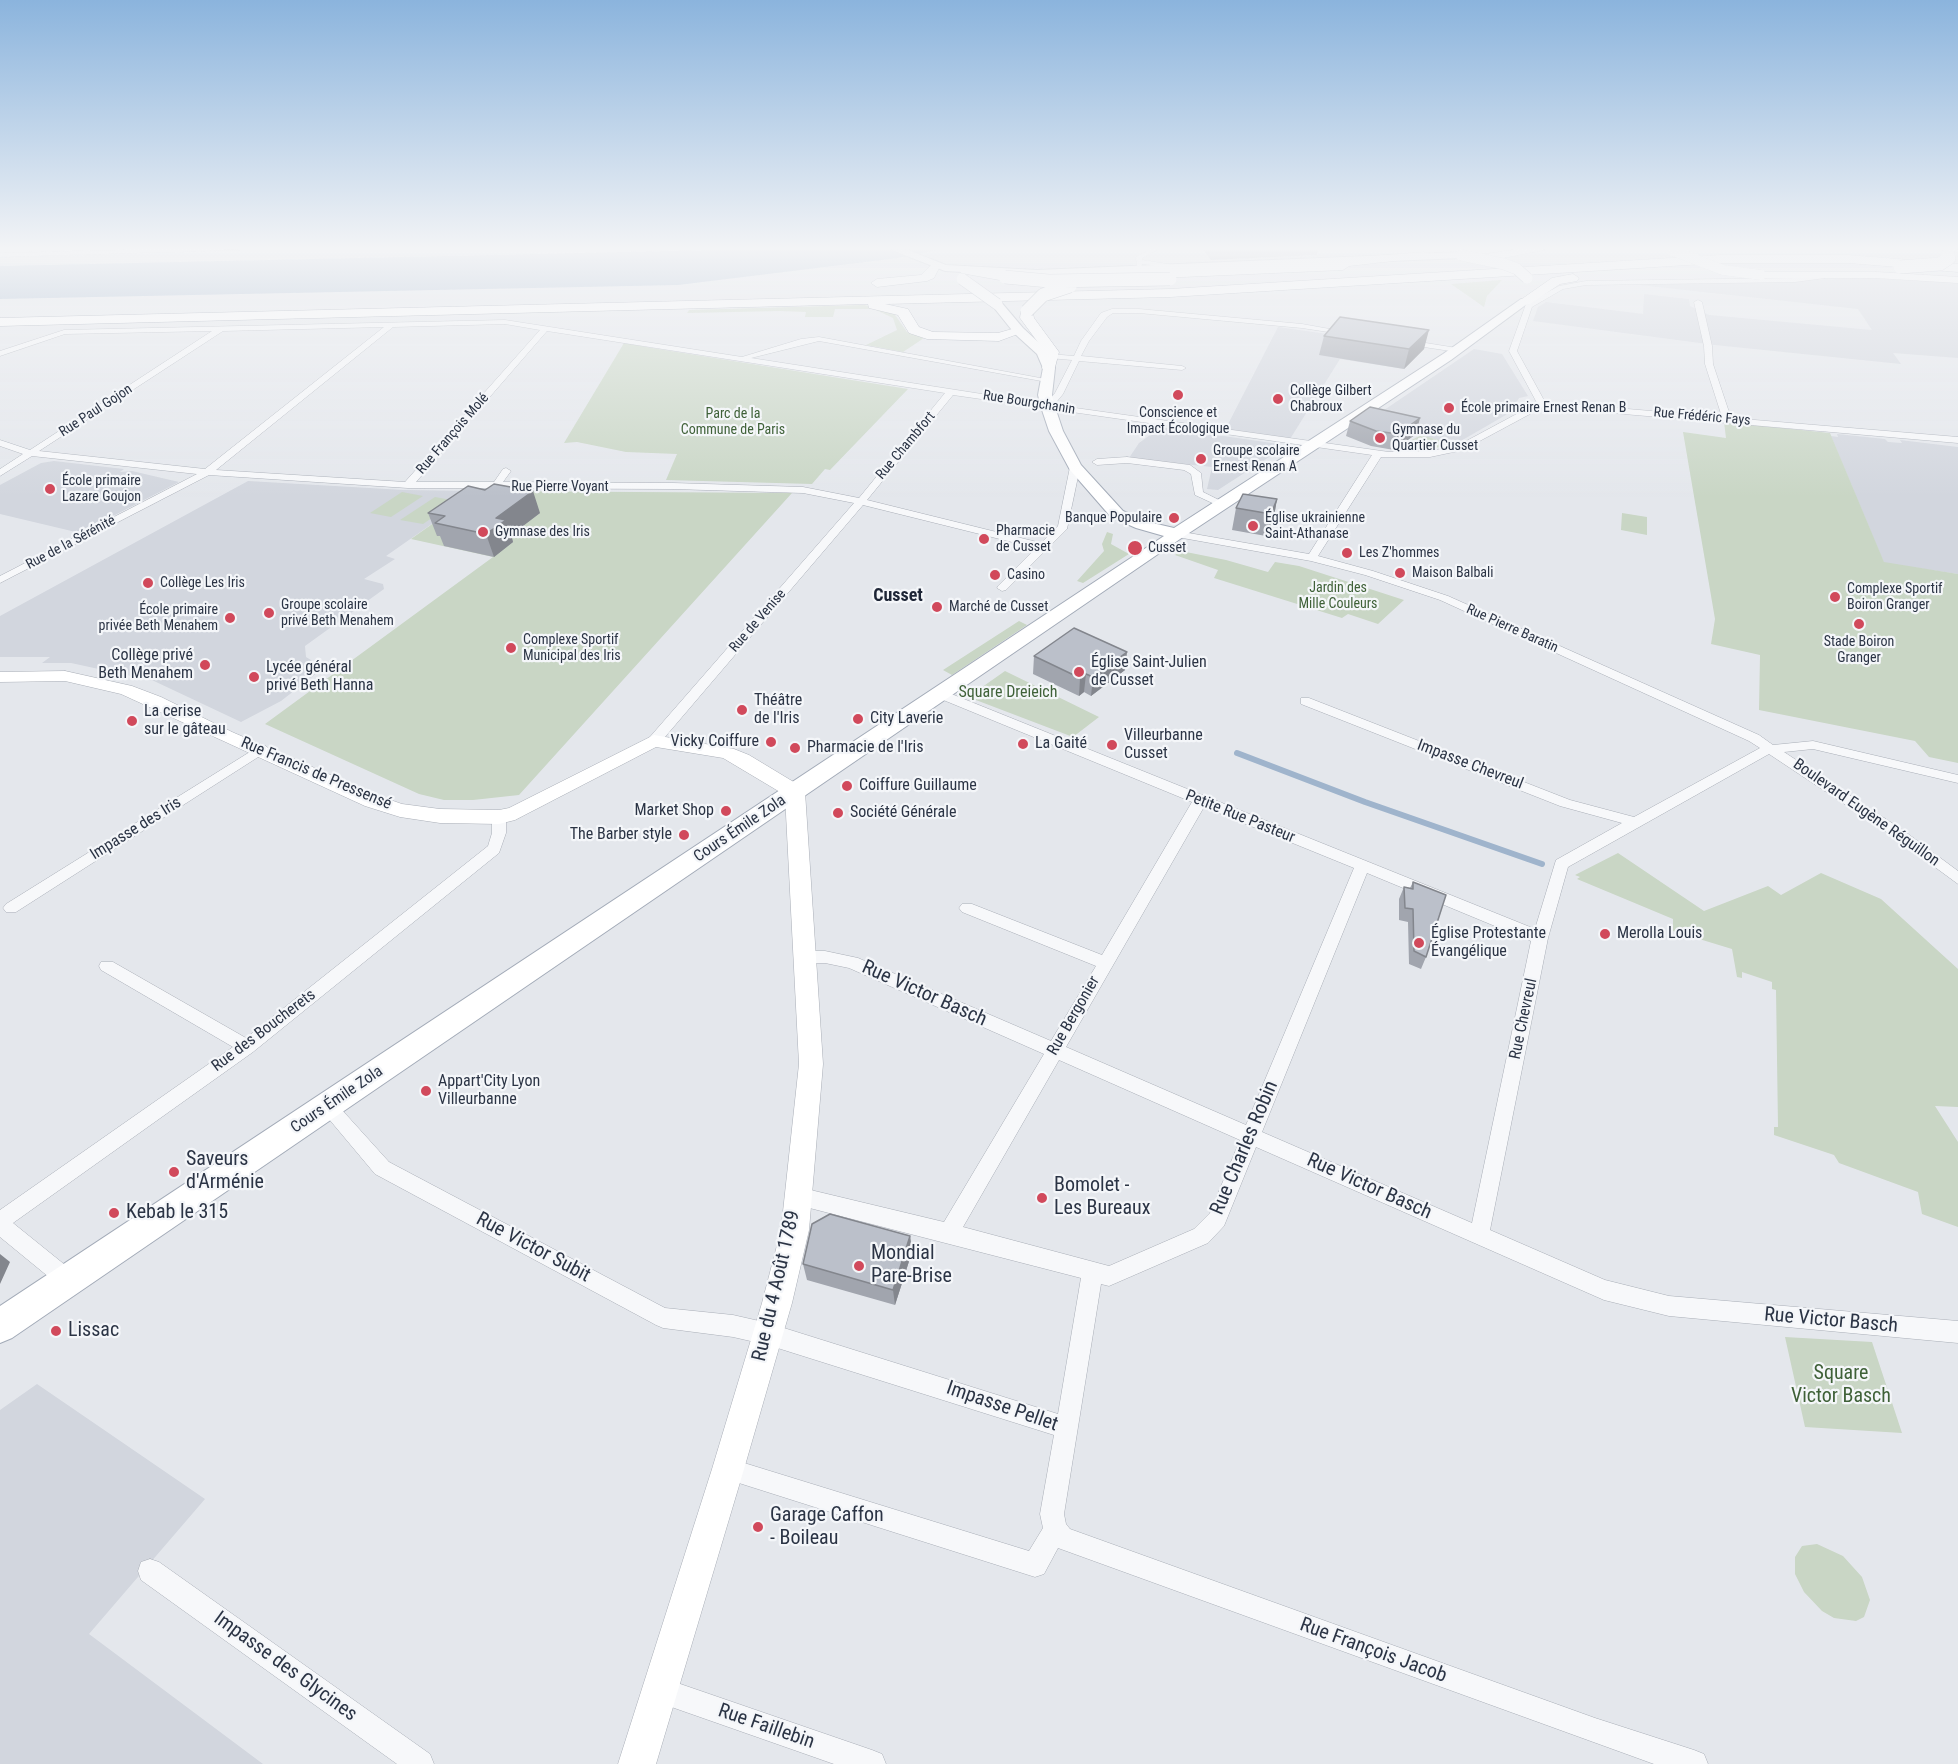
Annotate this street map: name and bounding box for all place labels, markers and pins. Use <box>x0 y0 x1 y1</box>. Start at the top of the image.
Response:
place label: Collège Gilbert Chabroux <box>1290 383 1372 416</box>
marker: Conscience et Impact Écologique <box>1171 388 1185 402</box>
marker: Collège Gilbert Chabroux <box>1271 392 1285 406</box>
place label: École primaire Ernest Renan B <box>1461 400 1626 416</box>
marker: École primaire Ernest Renan B <box>1442 401 1456 415</box>
place label: Conscience et Impact Écologique <box>1127 405 1229 437</box>
place label: Gymnase du Quartier Cusset <box>1392 422 1478 454</box>
marker: Gymnase du Quartier Cusset <box>1373 431 1387 445</box>
place label: Groupe scolaire Ernest Renan A <box>1213 443 1300 476</box>
marker: Groupe scolaire Ernest Renan A <box>1194 452 1208 466</box>
place label: École primaire Lazare Goujon <box>62 473 141 506</box>
marker: École primaire Lazare Goujon <box>43 482 57 496</box>
place label: Banque Populaire <box>1065 510 1162 526</box>
place label: Église ukrainienne Saint-Athanase <box>1265 510 1365 542</box>
marker: Banque Populaire <box>1167 511 1181 525</box>
marker: Église ukrainienne Saint-Athanase <box>1246 519 1260 533</box>
place label: Pharmacie de Cusset <box>996 523 1055 556</box>
place label: Gymnase des Iris <box>495 524 590 540</box>
marker: Gymnase des Iris <box>476 525 490 539</box>
marker: Pharmacie de Cusset <box>977 532 991 546</box>
marker: Cusset <box>1126 539 1144 557</box>
place label: Cusset <box>1148 540 1186 556</box>
place label: Les Z'hommes <box>1359 545 1439 561</box>
marker: Les Z'hommes <box>1340 546 1354 560</box>
place label: Maison Balbali <box>1412 565 1493 581</box>
marker: Maison Balbali <box>1393 566 1407 580</box>
place label: Casino <box>1007 567 1045 583</box>
marker: Casino <box>988 568 1002 582</box>
place label: Collège Les Iris <box>160 575 245 591</box>
marker: Collège Les Iris <box>141 576 155 590</box>
place label: Complexe Sportif Boiron Granger <box>1847 581 1943 614</box>
marker: Complexe Sportif Boiron Granger <box>1828 590 1842 604</box>
place label: Groupe scolaire privé Beth Menahem <box>281 597 394 630</box>
place label: Marché de Cusset <box>949 599 1048 615</box>
marker: Marché de Cusset <box>930 600 944 614</box>
place label: École primaire privée Beth Menahem <box>99 602 218 634</box>
marker: Groupe scolaire privé Beth Menahem <box>262 606 276 620</box>
marker: École primaire privée Beth Menahem <box>223 611 237 625</box>
marker: Stade Boiron Granger <box>1852 617 1866 631</box>
place label: Complexe Sportif Municipal des Iris <box>523 632 621 664</box>
place label: Stade Boiron Granger <box>1824 634 1894 666</box>
marker: Complexe Sportif Municipal des Iris <box>504 641 518 655</box>
place label: Collège privé Beth Menahem <box>98 646 193 684</box>
place label: Église Saint-Julien de Cusset <box>1091 653 1207 691</box>
marker: Collège privé Beth Menahem <box>198 658 212 672</box>
place label: Lycée général privé Beth Hanna <box>266 658 373 696</box>
marker: Église Saint-Julien de Cusset <box>1072 665 1086 679</box>
marker: Lycée général privé Beth Hanna <box>247 670 261 684</box>
place label: Théâtre de l'Iris <box>754 691 802 729</box>
place label: La cerise sur le gâteau <box>144 702 226 740</box>
marker: Théâtre de l'Iris <box>735 703 749 717</box>
place label: City Laverie <box>870 709 943 729</box>
marker: City Laverie <box>851 712 865 726</box>
marker: La cerise sur le gâteau <box>125 714 139 728</box>
place label: Villeurbanne Cusset <box>1124 726 1203 764</box>
place label: Vicky Coiffure <box>671 732 759 752</box>
place label: La Gaité <box>1035 734 1087 754</box>
marker: Vicky Coiffure <box>764 735 778 749</box>
marker: La Gaité <box>1016 737 1030 751</box>
place label: Pharmacie de l'Iris <box>807 738 924 758</box>
marker: Villeurbanne Cusset <box>1105 738 1119 752</box>
marker: Pharmacie de l'Iris <box>788 741 802 755</box>
place label: Coiffure Guillaume <box>859 776 977 796</box>
marker: Coiffure Guillaume <box>840 779 854 793</box>
place label: Market Shop <box>634 801 714 821</box>
place label: Société Générale <box>850 803 956 823</box>
marker: Market Shop <box>719 804 733 818</box>
marker: Société Générale <box>831 806 845 820</box>
place label: The Barber style <box>570 825 672 845</box>
marker: The Barber style <box>677 828 691 842</box>
place label: Église Protestante Évangélique <box>1431 924 1546 962</box>
place label: Merolla Louis <box>1617 924 1702 944</box>
marker: Merolla Louis <box>1598 927 1612 941</box>
marker: Église Protestante Évangélique <box>1412 936 1426 950</box>
place label: Appart'City Lyon Villeurbanne <box>438 1072 540 1110</box>
marker: Appart'City Lyon Villeurbanne <box>419 1084 433 1098</box>
place label: Saveurs d'Arménie <box>186 1148 264 1195</box>
marker: Saveurs d'Arménie <box>167 1165 181 1179</box>
place label: Bomolet - Les Bureaux <box>1054 1174 1150 1221</box>
marker: Bomolet - Les Bureaux <box>1035 1191 1049 1205</box>
place label: Kebab le 315 <box>126 1201 228 1225</box>
marker: Kebab le 315 <box>107 1206 121 1220</box>
place label: Mondial Pare-Brise <box>871 1242 952 1289</box>
marker: Mondial Pare-Brise <box>852 1259 866 1273</box>
place label: Lissac <box>68 1319 119 1343</box>
marker: Lissac <box>49 1324 63 1338</box>
place label: Garage Caffon - Boileau <box>770 1504 884 1551</box>
marker: Garage Caffon - Boileau <box>751 1520 765 1534</box>

